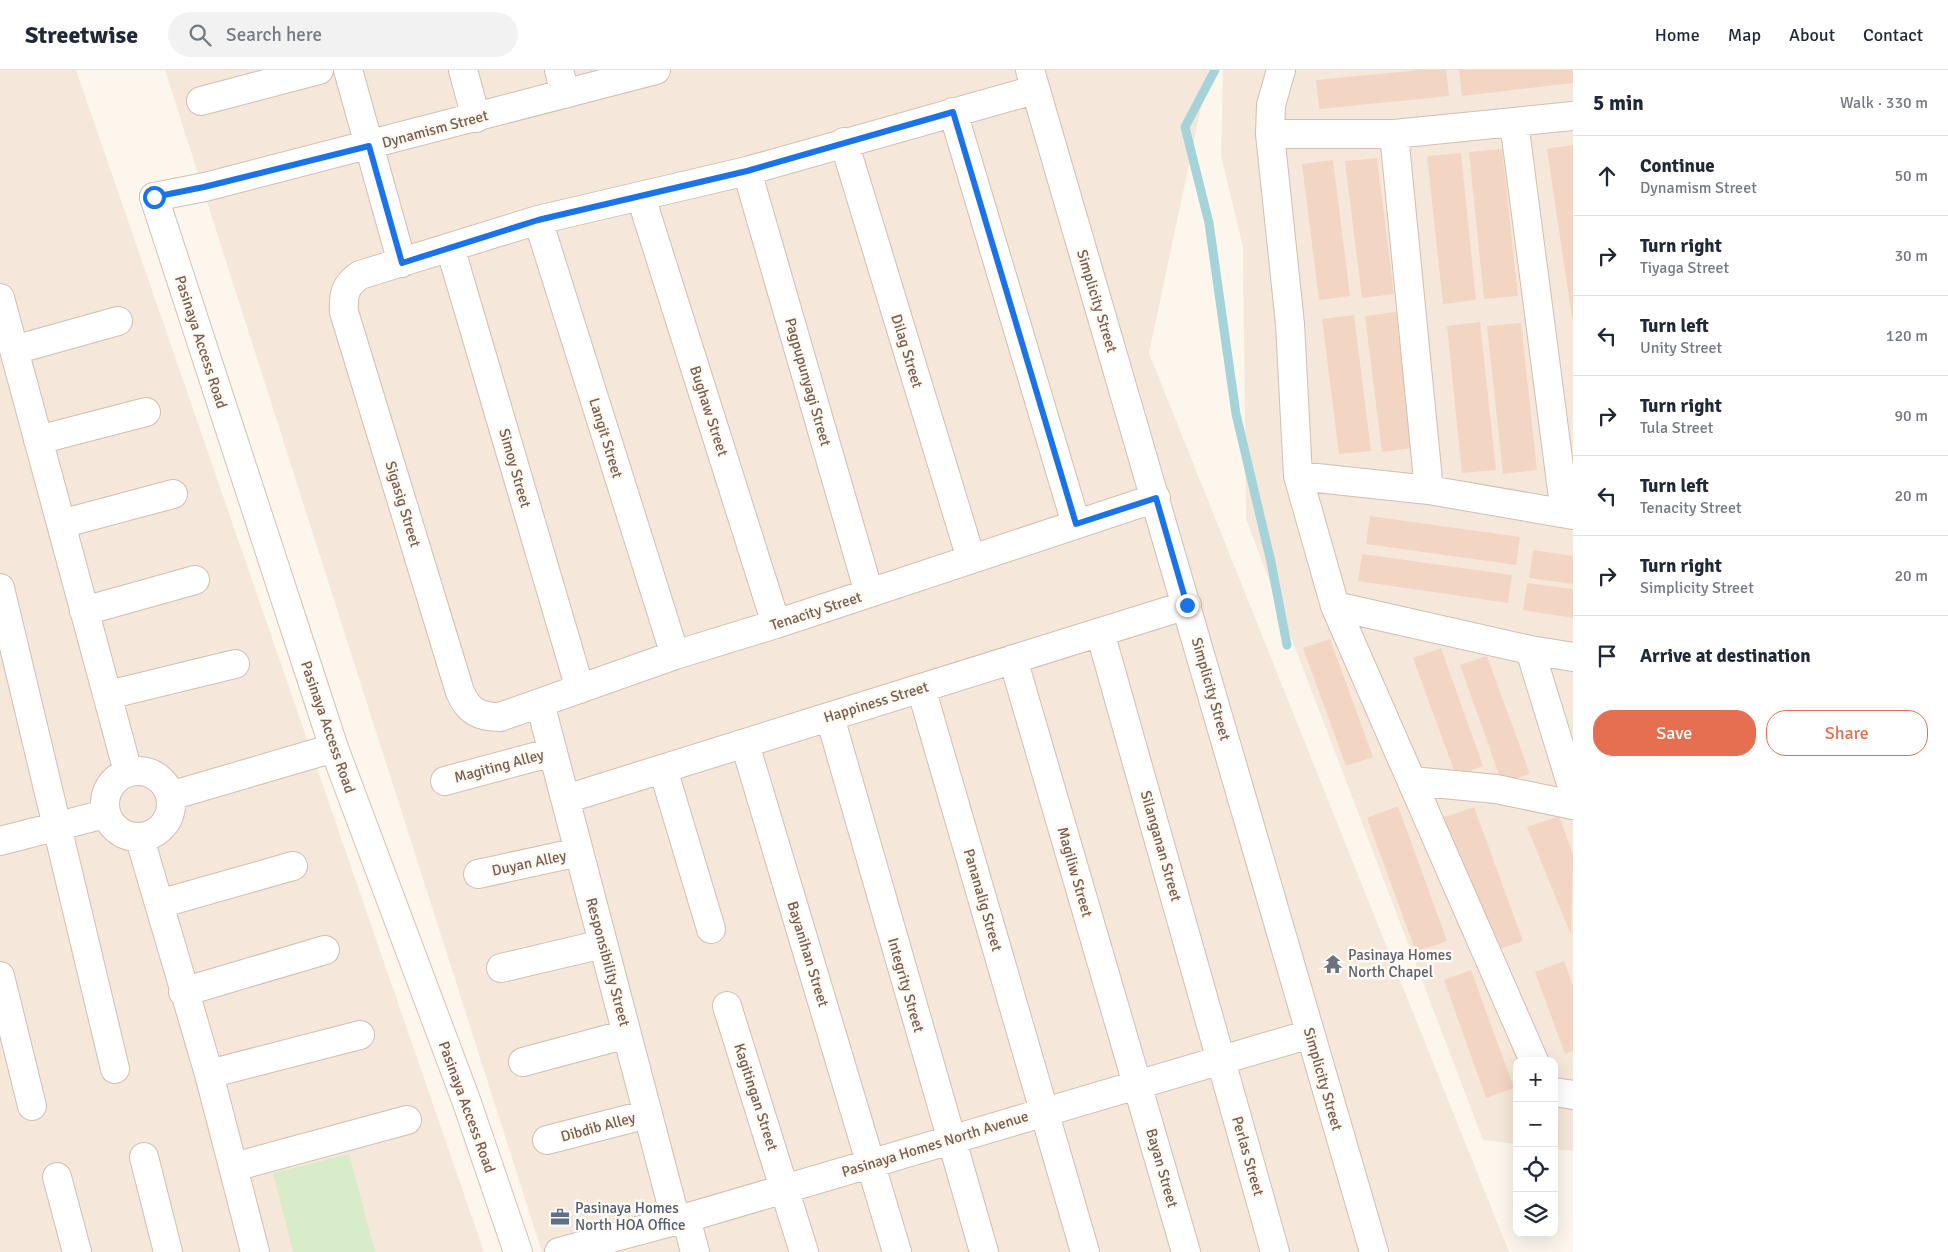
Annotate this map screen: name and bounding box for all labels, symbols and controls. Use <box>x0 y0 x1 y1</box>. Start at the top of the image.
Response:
search box <box>168 12 518 57</box>
text: Streetwise <box>25 20 138 50</box>
icon: search <box>186 21 214 49</box>
text: Search here <box>226 23 322 47</box>
text: Home <box>1655 24 1700 46</box>
text: Map <box>1728 24 1761 46</box>
text: About <box>1789 24 1835 46</box>
text: Contact <box>1863 24 1923 46</box>
text: 5 min <box>1593 90 1644 116</box>
text: Walk · 330 m <box>1840 93 1928 113</box>
street label: Dynamism Street <box>380 106 490 152</box>
text: Continue <box>1640 154 1715 178</box>
icon: ahead <box>1593 162 1621 190</box>
text: 50 m <box>1894 166 1928 186</box>
text: Dynamism Street <box>1640 178 1757 198</box>
route start <box>143 186 166 209</box>
text: Turn right <box>1640 234 1722 258</box>
icon: right <box>1593 242 1621 270</box>
text: 30 m <box>1894 246 1928 266</box>
street label: Simplicity Street <box>1073 247 1121 355</box>
text: Tiyaga Street <box>1640 258 1729 278</box>
street label: Pasinaya Access Road <box>171 273 231 411</box>
street label: Dilag Street <box>887 312 927 390</box>
text: Turn left <box>1640 314 1709 338</box>
street label: Pagpupunyagi Street <box>781 316 835 448</box>
icon: left <box>1593 322 1621 350</box>
text: 120 m <box>1886 326 1928 346</box>
text: Unity Street <box>1640 338 1722 358</box>
street label: Bughaw Street <box>686 364 732 458</box>
text: Turn right <box>1640 394 1722 418</box>
street label: Langit Street <box>585 396 627 480</box>
icon: right <box>1593 402 1621 430</box>
text: 90 m <box>1894 406 1928 426</box>
text: Tula Street <box>1640 418 1713 438</box>
street label: Simoy Street <box>495 426 535 510</box>
street label: Sigasig Street <box>381 459 425 549</box>
text: Turn left <box>1640 474 1709 498</box>
icon: left <box>1593 482 1621 510</box>
text: 20 m <box>1894 486 1928 506</box>
text: Tenacity Street <box>1640 498 1742 518</box>
text: Turn right <box>1640 554 1722 578</box>
icon: right <box>1593 562 1621 590</box>
text: 20 m <box>1894 566 1928 586</box>
text: Simplicity Street <box>1640 578 1754 598</box>
street label: Tenacity Street <box>768 588 864 634</box>
route end <box>1176 594 1199 617</box>
street label: Simplicity Street <box>1188 635 1234 743</box>
icon: arrive <box>1593 642 1621 670</box>
text: Arrive at destination <box>1640 644 1811 668</box>
street label: Pasinaya Access Road <box>297 658 359 796</box>
street label: Happiness Street <box>821 677 931 727</box>
button: Save <box>1593 710 1756 756</box>
button: Share <box>1766 710 1928 756</box>
street label: Magiting Alley <box>452 745 546 787</box>
street label: Silanganan Street <box>1137 788 1185 904</box>
street label: Magiliw Street <box>1054 825 1096 919</box>
street label: Duyan Alley <box>490 846 568 880</box>
street label: Pananalig Street <box>960 847 1006 953</box>
street label: Responsibility Street <box>582 896 634 1028</box>
street label: Bayanihan Street <box>783 899 833 1009</box>
street label: Integrity Street <box>884 936 928 1034</box>
place label: Pasinaya Homes North Chapel <box>1348 946 1452 981</box>
temple icon: Pasinaya Homes North Chapel <box>1322 953 1344 975</box>
street label: Simplicity Street <box>1300 1025 1346 1133</box>
street label: Pasinaya Access Road <box>435 1039 499 1175</box>
street label: Kagitingan Street <box>730 1041 782 1153</box>
map controls <box>1513 1057 1558 1237</box>
button: + <box>1513 1057 1558 1102</box>
button: − <box>1513 1102 1558 1147</box>
street label: Pasinaya Homes North Avenue <box>839 1107 1031 1181</box>
street label: Dibdib Alley <box>559 1108 637 1146</box>
street label: Perlas Street <box>1228 1114 1268 1198</box>
street label: Bayan Street <box>1142 1126 1182 1210</box>
button: locate <box>1513 1147 1558 1192</box>
button: layers <box>1513 1192 1558 1237</box>
place label: Pasinaya Homes North HOA Office <box>575 1199 686 1234</box>
office icon: Pasinaya Homes North HOA Office <box>549 1206 571 1228</box>

